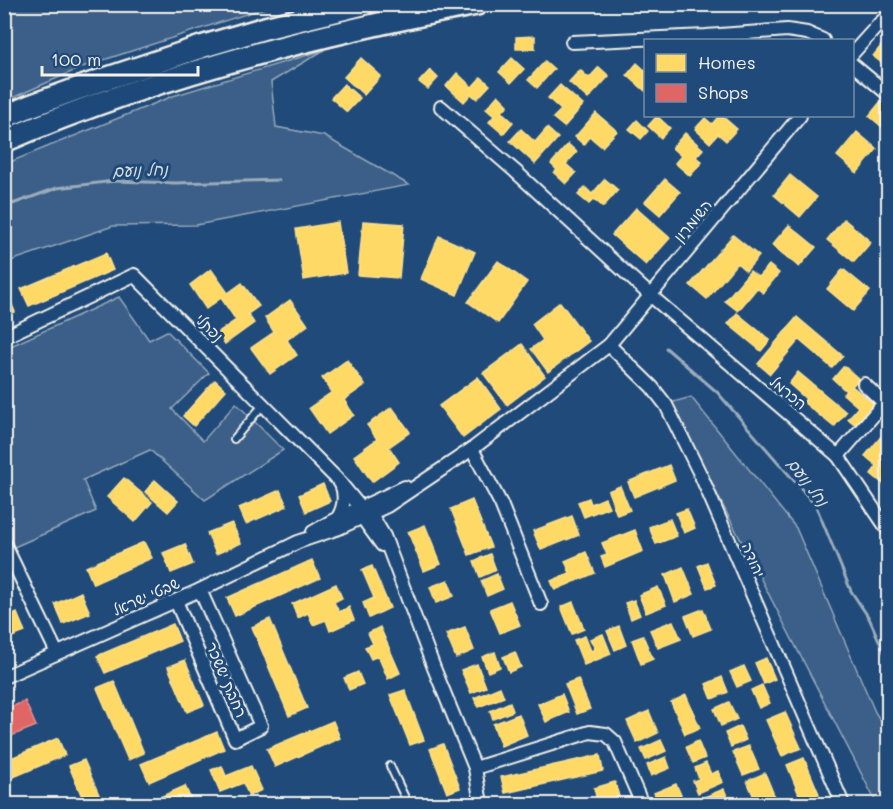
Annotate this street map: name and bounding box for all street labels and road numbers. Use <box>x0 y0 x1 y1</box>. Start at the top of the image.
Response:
street label: השומרון <box>668 195 717 247</box>
street label: נפתלי <box>191 309 228 346</box>
street label: הכרמל <box>766 371 811 414</box>
street label: יהודה <box>738 539 770 580</box>
street label: שבטי ישראל <box>109 572 183 620</box>
street label: רחבת יששכר <box>202 639 252 720</box>

